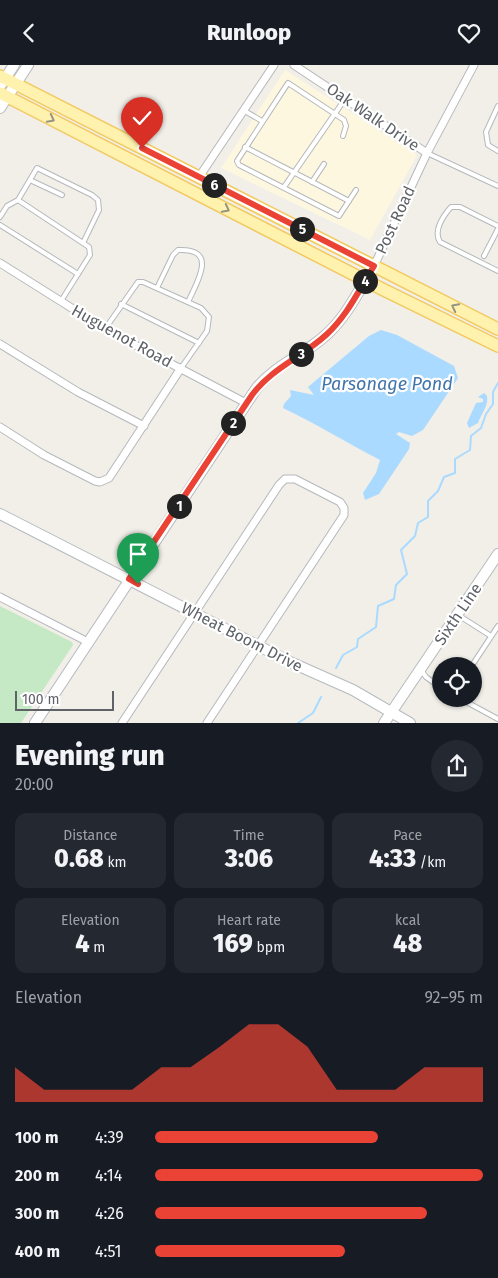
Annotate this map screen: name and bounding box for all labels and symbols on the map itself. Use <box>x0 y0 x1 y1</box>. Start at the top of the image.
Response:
street label: Oak Walk Drive <box>323 79 423 155</box>
pin <box>121 97 163 148</box>
one-way arrow <box>46 113 55 123</box>
pin: 6 <box>202 173 226 197</box>
street label: Post Road <box>371 183 419 257</box>
one-way arrow <box>221 203 230 213</box>
pin: 5 <box>290 217 314 241</box>
pin: 4 <box>352 269 378 293</box>
street label: Huguenot Road <box>68 301 176 371</box>
one-way arrow <box>451 303 460 313</box>
pin: 3 <box>288 341 314 367</box>
water label: Parsonage Pond <box>321 373 453 395</box>
pin: 2 <box>220 411 246 435</box>
pin: 1 <box>166 493 192 519</box>
pin <box>117 533 159 584</box>
street label: Sixth Line <box>430 579 486 649</box>
street label: Wheat Boom Drive <box>178 598 306 676</box>
scale bar <box>15 688 114 711</box>

